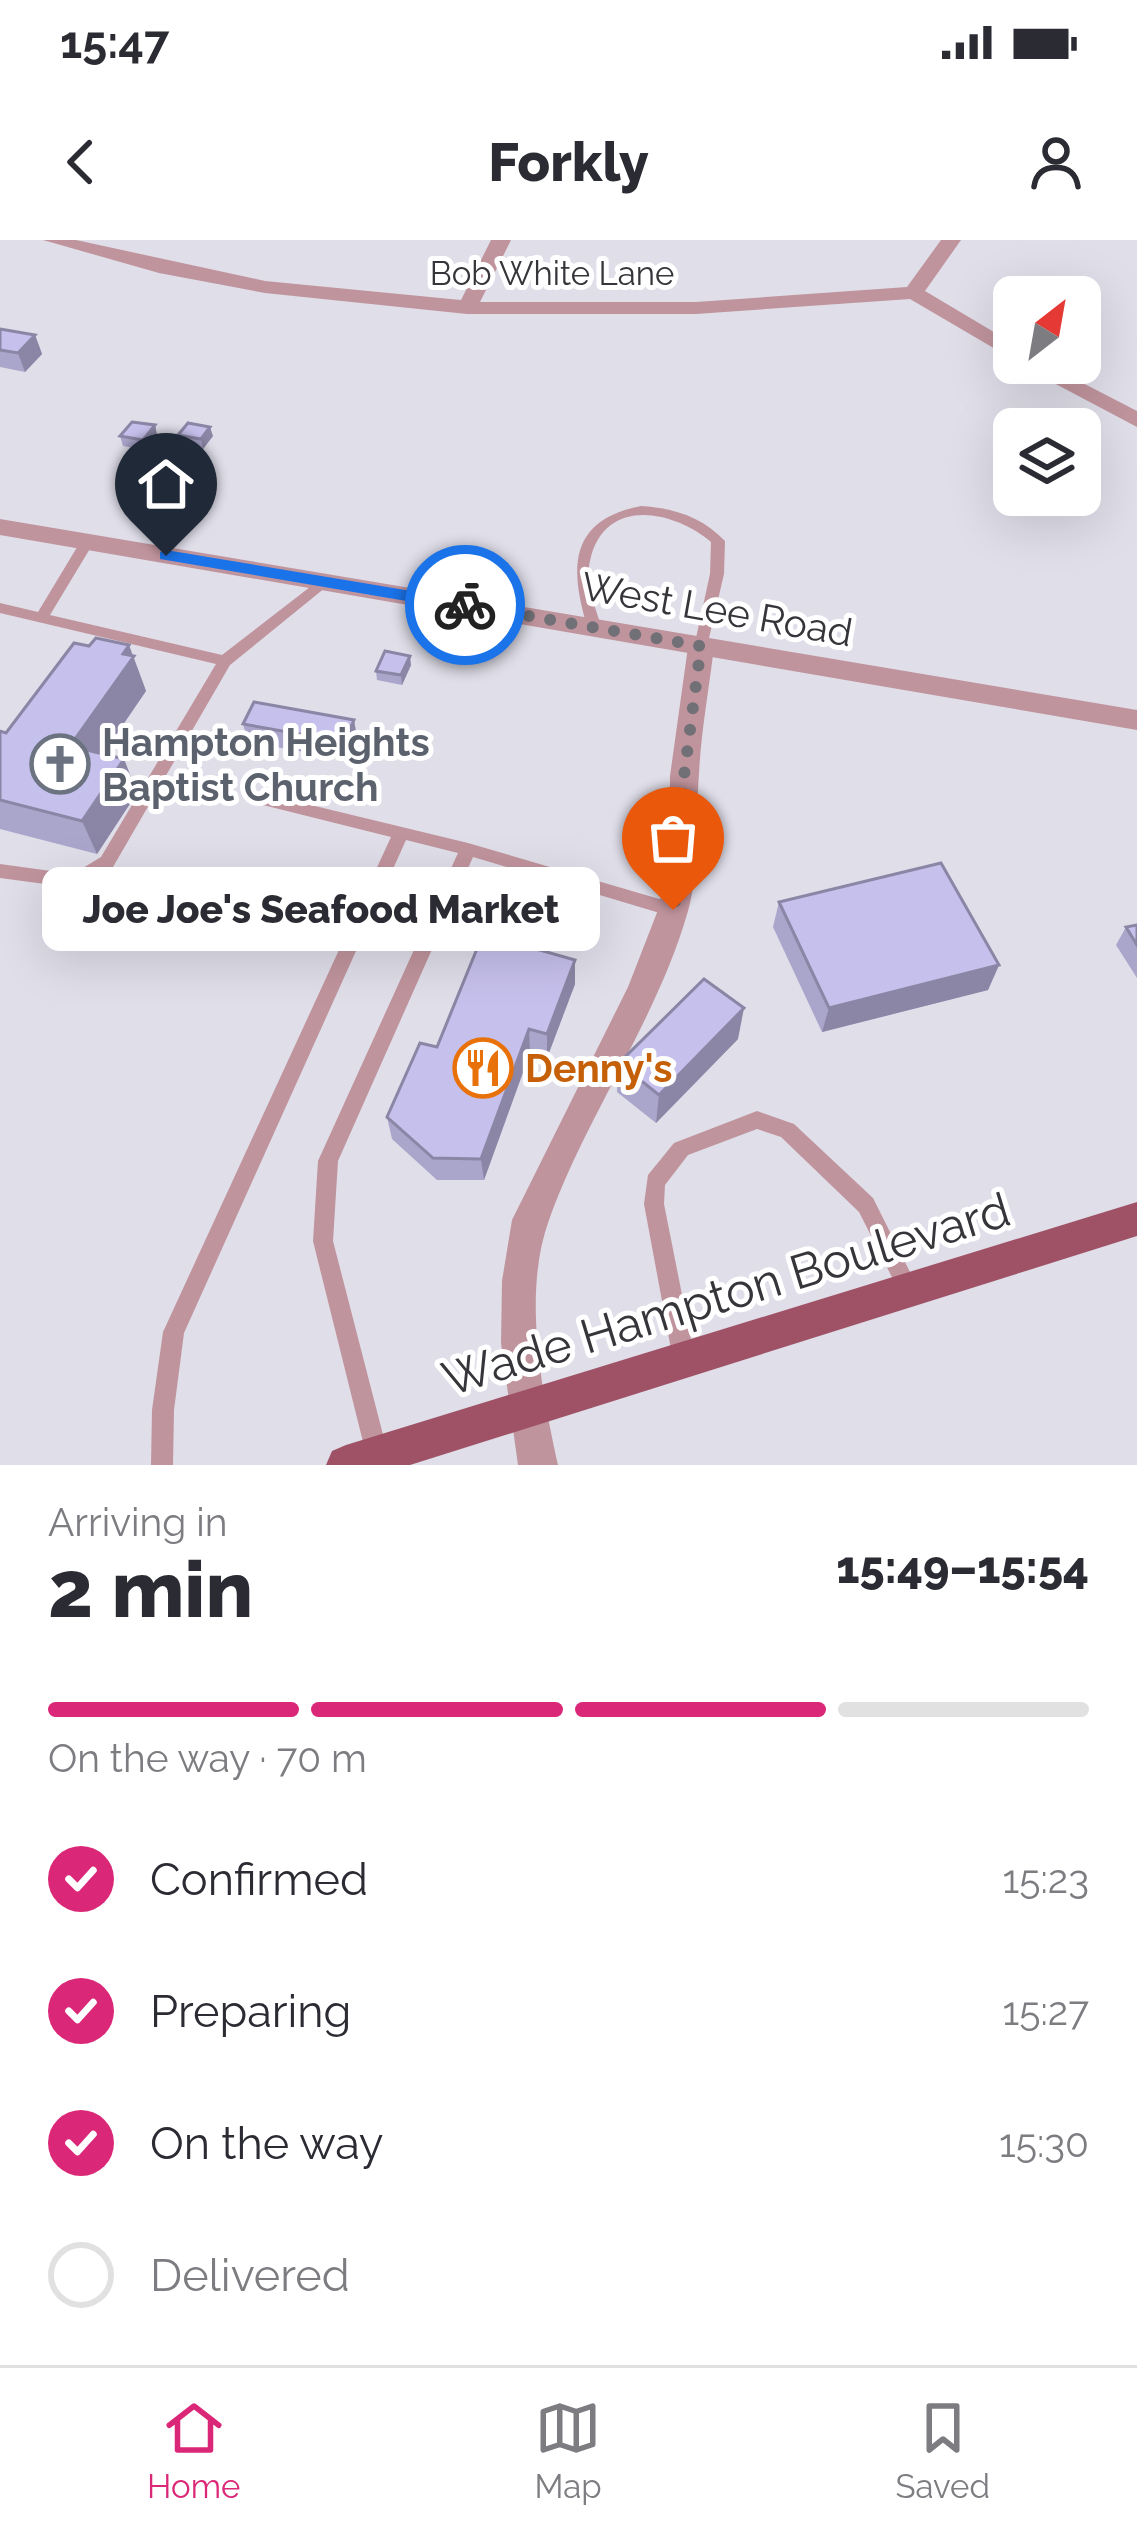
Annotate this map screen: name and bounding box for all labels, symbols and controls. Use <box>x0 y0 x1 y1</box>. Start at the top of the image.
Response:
text: 15:47 <box>60 16 169 69</box>
icon: back <box>48 129 114 195</box>
icon: person <box>1023 129 1089 195</box>
text: Forkly <box>488 130 649 194</box>
street label: Bob White Lane <box>430 254 674 293</box>
north arrow <box>993 276 1101 384</box>
map controls <box>993 276 1101 516</box>
button: layers <box>993 408 1101 516</box>
pin <box>115 433 217 556</box>
icon: home <box>133 451 199 517</box>
courier <box>405 545 525 665</box>
street label: West Lee Road <box>578 563 856 655</box>
icon: bike <box>432 572 498 638</box>
place label: Hampton Heights Baptist Church <box>102 719 430 810</box>
church icon: Hampton Heights Baptist Church <box>29 733 91 795</box>
pin <box>622 787 724 910</box>
icon: bag <box>640 805 706 871</box>
callout: Joe Joe's Seafood Market <box>43 868 601 952</box>
text: Joe Joe's Seafood Market <box>83 886 560 932</box>
restaurant icon: Denny's <box>452 1037 514 1099</box>
place label: Denny's <box>525 1045 673 1091</box>
street label: Wade Hampton Boulevard <box>436 1181 1016 1407</box>
text: Arriving in <box>48 1499 228 1545</box>
text: 15:49–15:54 <box>836 1541 1089 1594</box>
text: 2 min <box>48 1544 253 1635</box>
text: On the way · 70 m <box>48 1735 367 1781</box>
icon: check <box>48 1846 114 1912</box>
text: Confirmed <box>150 1853 368 1906</box>
text: 15:23 <box>1003 1856 1089 1902</box>
icon: check <box>48 1978 114 2044</box>
text: Preparing <box>150 1985 351 2038</box>
text: 15:27 <box>1003 1988 1089 2034</box>
icon: check <box>48 2110 114 2176</box>
text: On the way <box>150 2117 384 2170</box>
text: 15:30 <box>999 2120 1089 2166</box>
text: Delivered <box>150 2249 350 2302</box>
tab: Home <box>147 2395 240 2506</box>
tab: Map <box>534 2395 602 2506</box>
tab: Saved <box>896 2395 990 2506</box>

